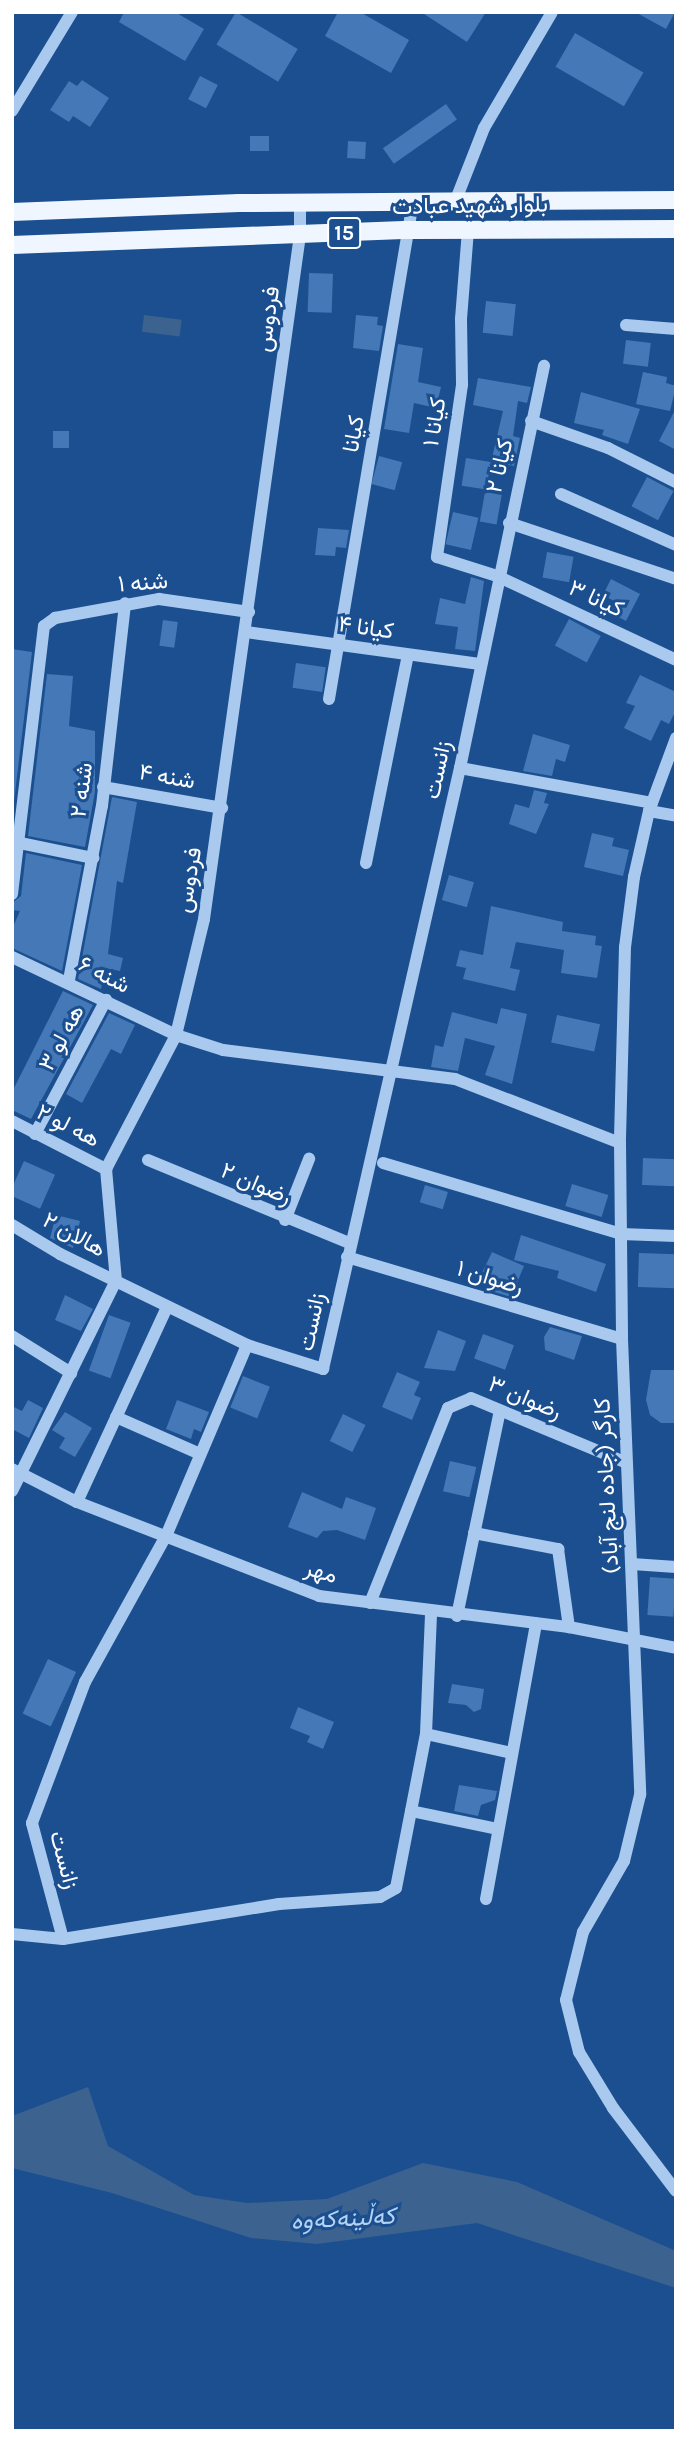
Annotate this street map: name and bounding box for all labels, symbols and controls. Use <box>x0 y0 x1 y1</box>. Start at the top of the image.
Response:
street label: بلوار شهید عبادت <box>392 191 548 221</box>
road number: 15 <box>326 216 362 250</box>
street label: فردوس <box>250 284 286 354</box>
street label: کیانا ۱ <box>418 396 452 448</box>
street label: کیانا <box>337 413 371 455</box>
street label: کیانا ۲ <box>480 436 520 496</box>
street label: شنه ۱ <box>117 567 169 599</box>
street label: کیانا ۳ <box>564 574 628 624</box>
street label: کیانا ۴ <box>336 610 396 646</box>
street label: زانست <box>418 738 458 802</box>
street label: شنه ۴ <box>137 759 197 795</box>
street label: شنه ۲ <box>65 761 99 819</box>
street label: فردوس <box>170 845 208 915</box>
street label: شنه ۶ <box>73 950 135 1000</box>
street label: هه لو ۳ <box>33 1000 91 1076</box>
street label: هه لو ۲ <box>32 1098 104 1154</box>
street label: رضوان ۲ <box>217 1157 295 1211</box>
street label: هالان ۲ <box>38 1206 110 1264</box>
street label: رضوان ۱ <box>453 1255 527 1301</box>
street label: زانست <box>292 1290 332 1354</box>
street label: رضوان ۳ <box>484 1370 566 1426</box>
street label: کارگر (جاده لنج آباد) <box>589 1397 625 1575</box>
street label: مهر <box>302 1554 340 1590</box>
street label: زانست <box>43 1828 85 1892</box>
water label: کەڵینەکەوە <box>290 2202 396 2236</box>

